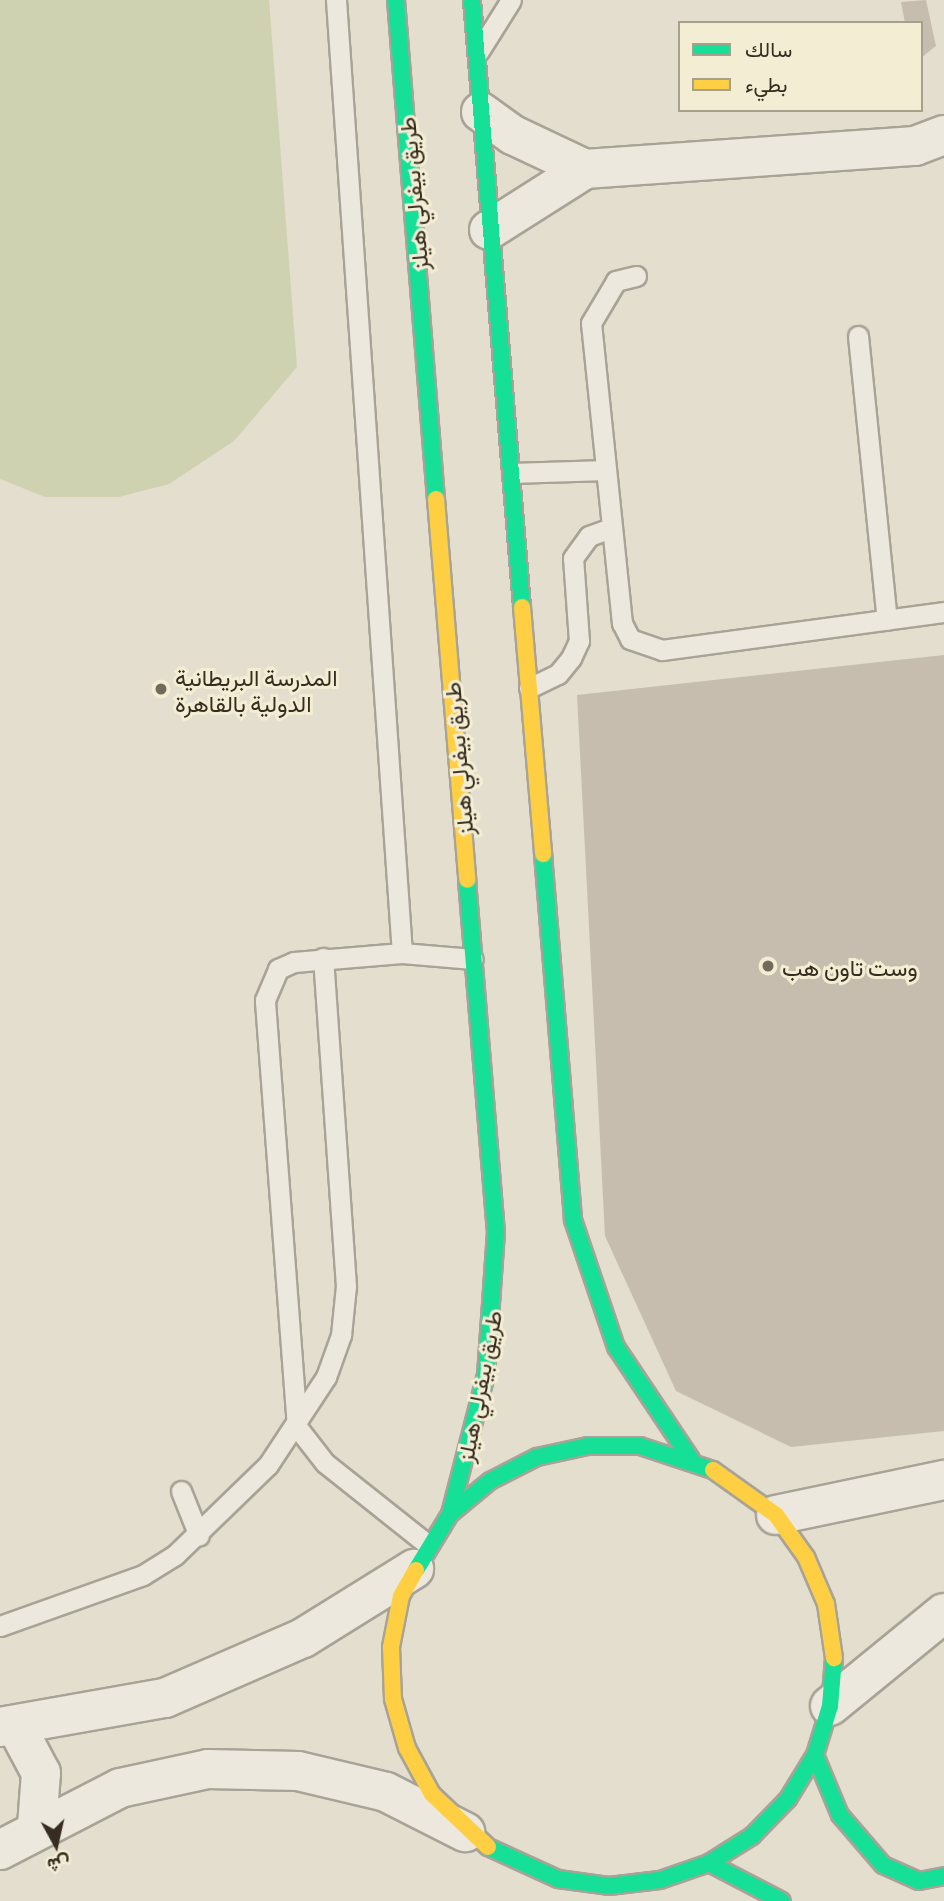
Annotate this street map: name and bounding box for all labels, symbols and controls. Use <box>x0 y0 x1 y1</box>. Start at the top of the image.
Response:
legend <box>678 21 923 112</box>
text: سالك <box>745 32 792 63</box>
text: بطيء <box>745 67 788 98</box>
street label: طريق بيفرلي هيلز <box>392 116 432 272</box>
place label: المدرسة البريطانية الدولية بالقاهرة <box>175 662 337 716</box>
marker: المدرسة البريطانية الدولية بالقاهرة <box>153 681 169 697</box>
street label: طريق بيفرلي هيلز <box>437 681 477 837</box>
place label: وست تاون هب <box>782 952 918 980</box>
marker: وست تاون هب <box>760 958 776 974</box>
street label: طريق بيفرلي هيلز <box>450 1308 506 1464</box>
north arrow <box>21 1810 91 1880</box>
text: ش <box>46 1850 72 1881</box>

